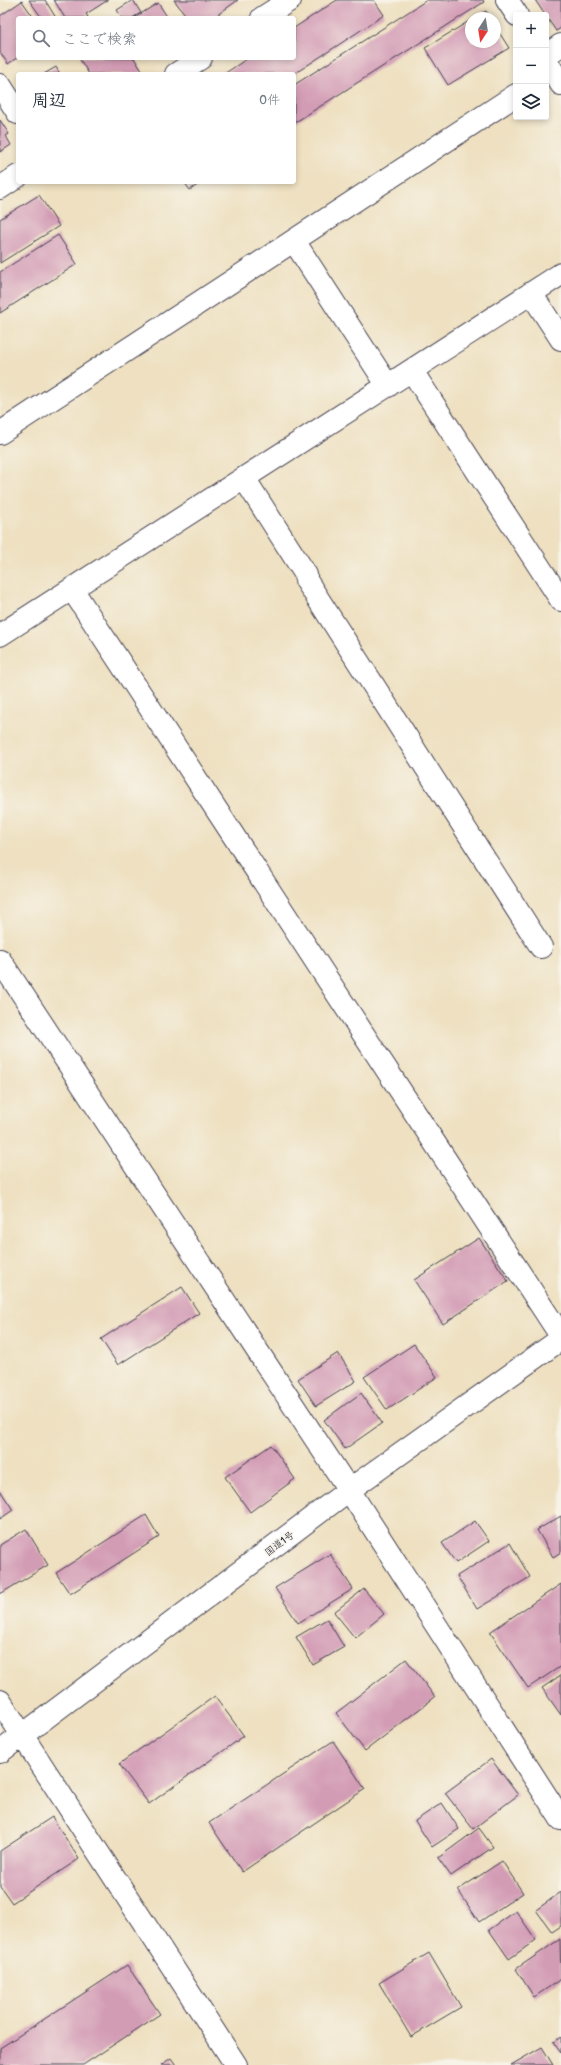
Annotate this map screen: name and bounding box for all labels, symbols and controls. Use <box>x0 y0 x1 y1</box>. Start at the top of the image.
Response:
north arrow <box>465 12 501 48</box>
map controls <box>513 12 549 120</box>
button: + <box>513 12 549 48</box>
search box <box>16 16 296 60</box>
icon: search <box>30 27 52 49</box>
text: ここで検索 <box>62 30 137 49</box>
button: − <box>513 48 549 84</box>
button: layers <box>513 84 549 120</box>
text: 周辺 <box>32 91 66 111</box>
text: 0件 <box>259 92 280 108</box>
street label: 国道1号 <box>262 1529 297 1559</box>

